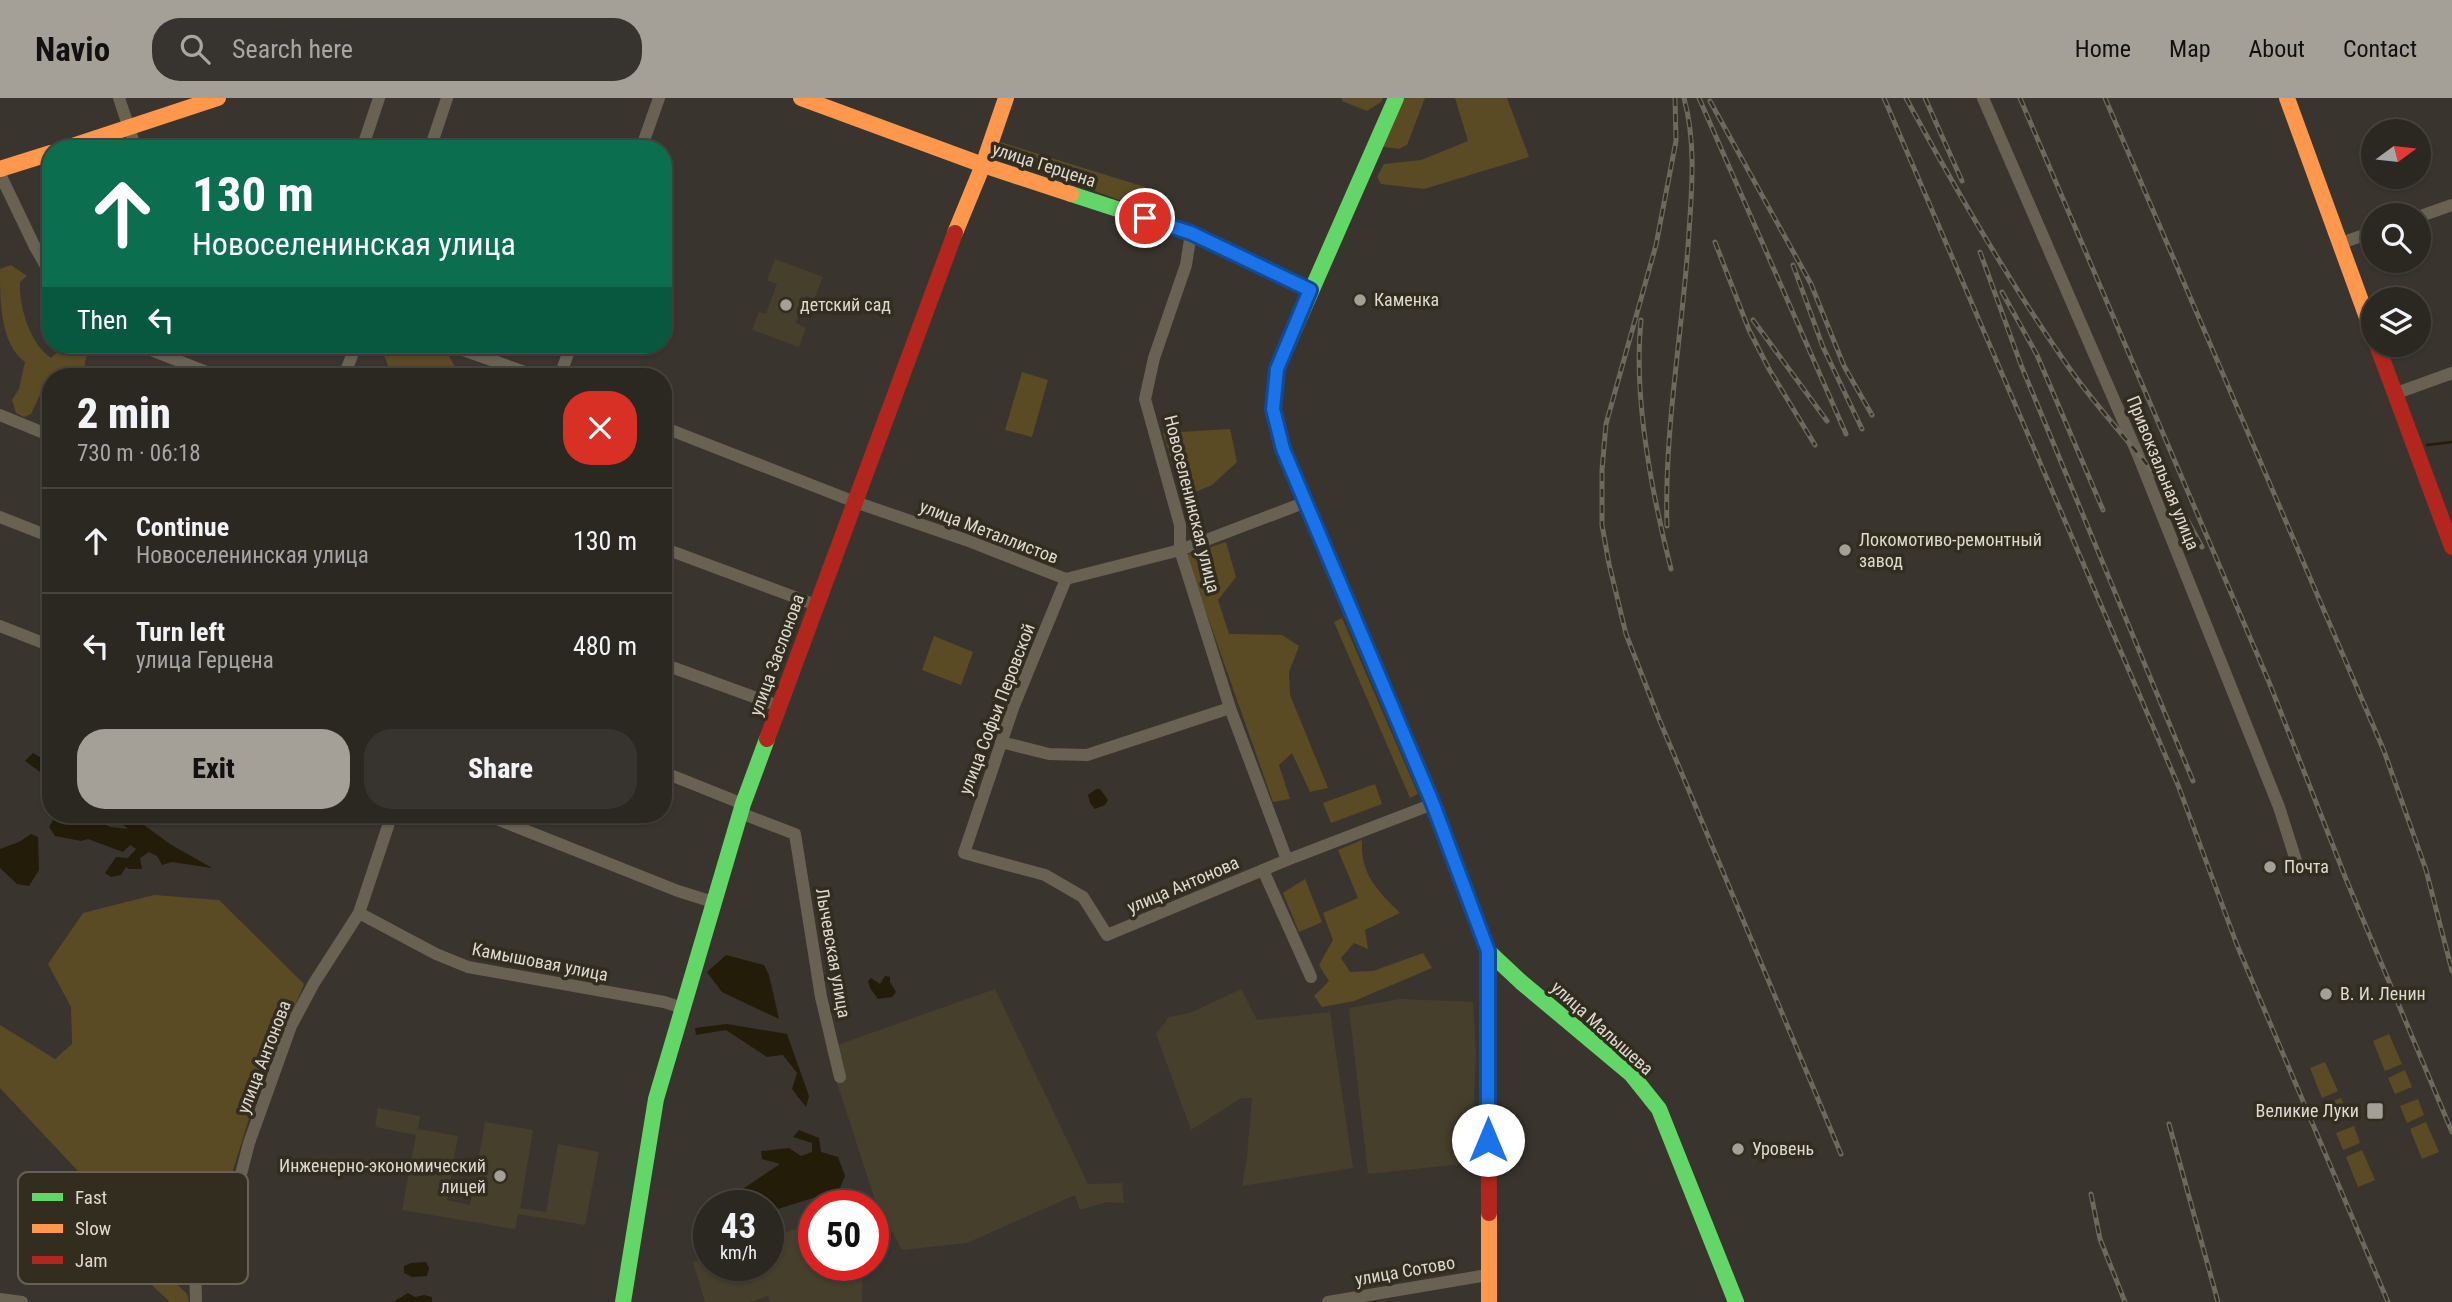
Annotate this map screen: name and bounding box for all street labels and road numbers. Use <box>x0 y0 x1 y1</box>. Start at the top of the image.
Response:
street label: улица Герцена <box>990 138 1099 191</box>
street label: Привокзальная улица <box>2123 393 2204 553</box>
street label: Новоселенинская улица <box>1160 413 1225 595</box>
street label: улица Металлистов <box>917 495 1062 568</box>
street label: улица Заслонова <box>745 591 808 719</box>
street label: улица Софьи Перовской <box>954 620 1039 797</box>
street label: улица Антонова <box>1124 852 1242 918</box>
street label: Лычевская улица <box>812 886 855 1019</box>
street label: Камышовая улица <box>470 938 610 985</box>
street label: улица Малышева <box>1547 976 1658 1079</box>
street label: улица Антонова <box>232 997 295 1116</box>
street label: улица Сотово <box>1353 1251 1457 1290</box>

